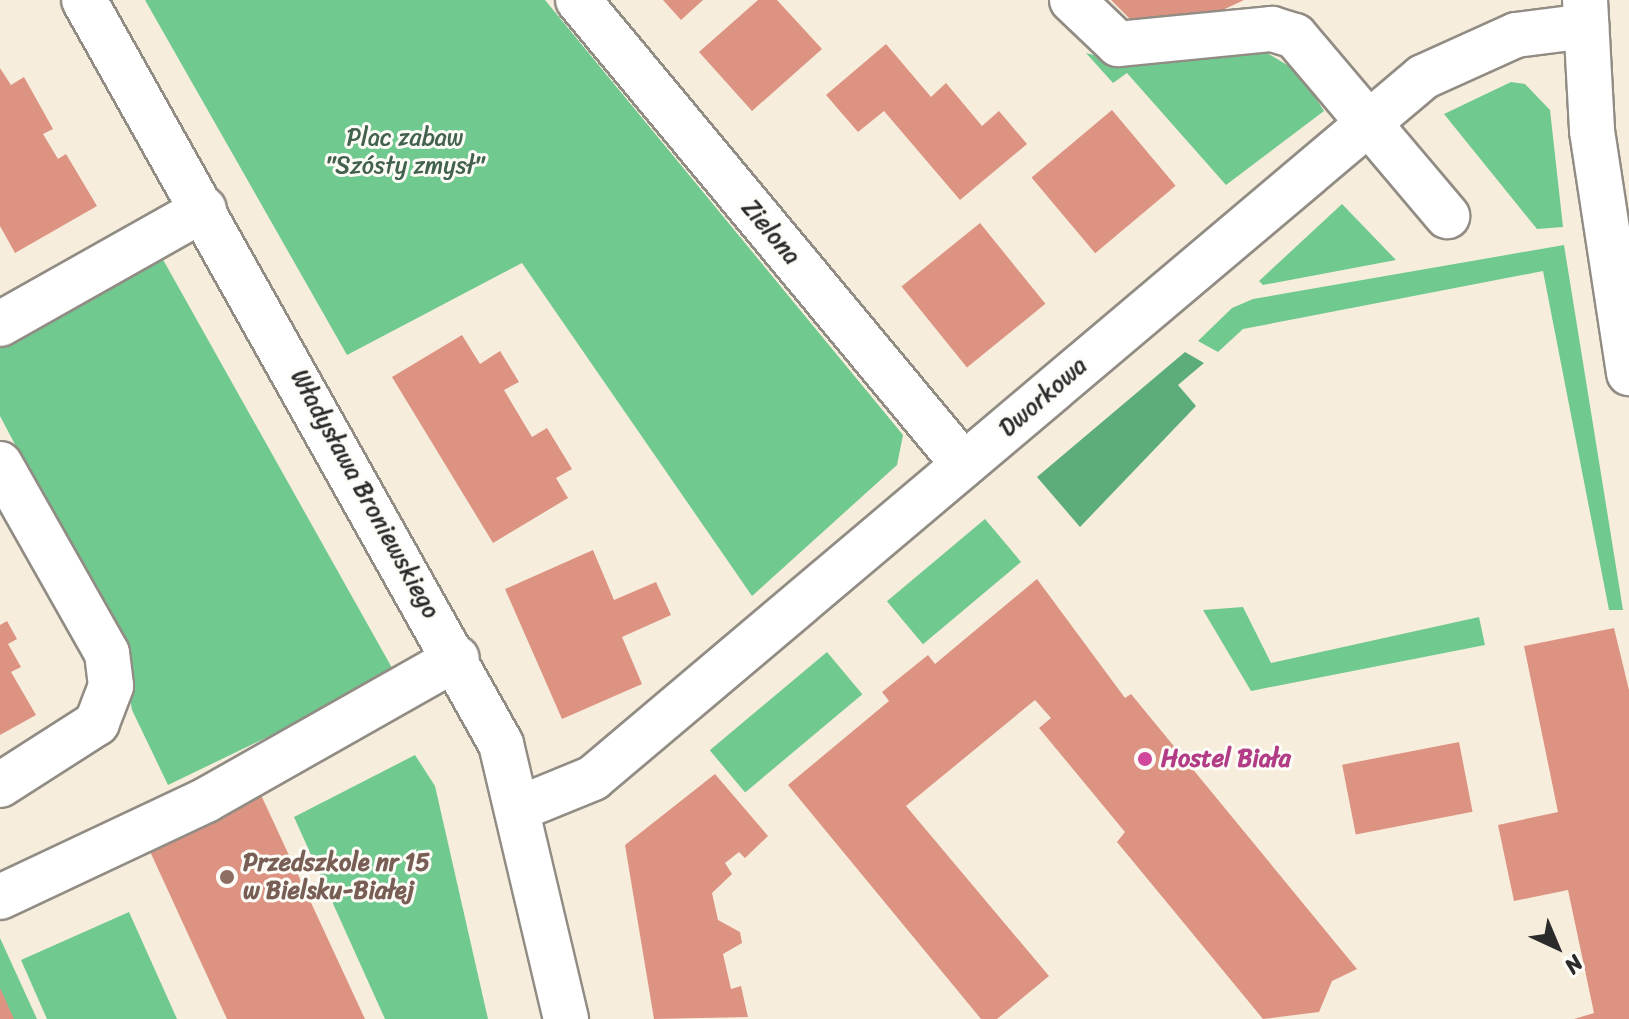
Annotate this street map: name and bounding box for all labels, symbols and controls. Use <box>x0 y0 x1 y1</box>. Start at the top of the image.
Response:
park label: Plac zabaw "Szósty zmysł" <box>326 124 484 180</box>
street label: Zielona <box>736 194 806 270</box>
street label: Dworkowa <box>993 351 1093 443</box>
street label: Władysława Broniewskiego <box>285 365 445 623</box>
place label: Hostel Biała <box>1161 745 1291 773</box>
marker: Hostel Biała <box>1136 750 1154 768</box>
place label: Przedszkole nr 15 w Bielsku-Białej <box>243 849 430 905</box>
marker: Przedszkole nr 15 w Bielsku-Białej <box>218 868 236 886</box>
north arrow <box>1517 907 1597 987</box>
text: N <box>1555 945 1593 984</box>

